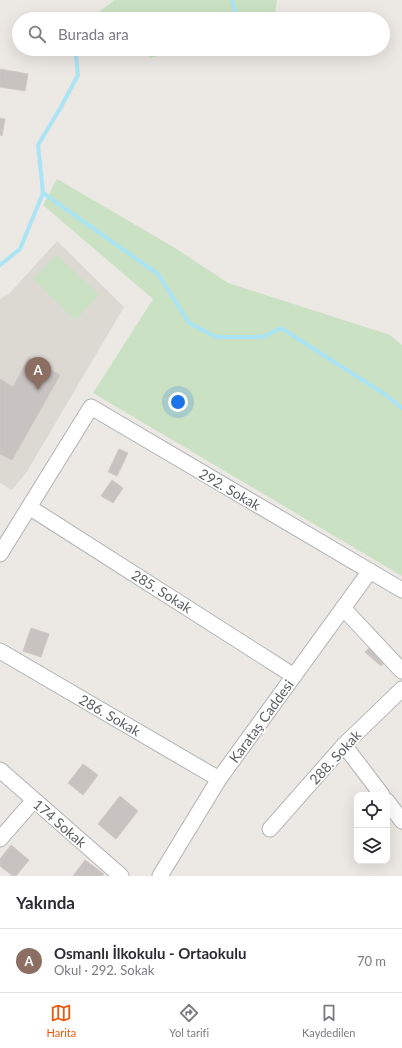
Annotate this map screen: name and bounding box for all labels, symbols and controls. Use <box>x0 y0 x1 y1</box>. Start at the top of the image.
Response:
search box <box>12 12 390 56</box>
icon: search <box>26 23 48 45</box>
text: Burada ara <box>58 25 129 43</box>
pin: A <box>25 357 51 390</box>
your location <box>168 392 188 412</box>
street label: 292. Sokak <box>196 465 264 514</box>
street label: 285. Sokak <box>129 566 196 617</box>
street label: Karataş Caddesi <box>225 676 297 766</box>
street label: 286. Sokak <box>76 691 144 740</box>
street label: 288. Sokak <box>306 726 365 788</box>
map controls <box>354 792 390 864</box>
button: locate <box>354 792 390 828</box>
street label: 174 Sokak <box>30 795 91 851</box>
button: layers <box>354 828 390 864</box>
text: Yakında <box>16 892 75 913</box>
text: Osmanlı İlkokulu - Ortaokulu <box>54 944 246 962</box>
text: A <box>24 953 34 969</box>
text: 70 m <box>357 953 386 969</box>
text: Okul · 292. Sokak <box>54 962 154 978</box>
tab: Harita <box>46 1002 76 1039</box>
tab: Yol tarifi <box>169 1002 209 1039</box>
tab: Kaydedilen <box>302 1002 356 1039</box>

